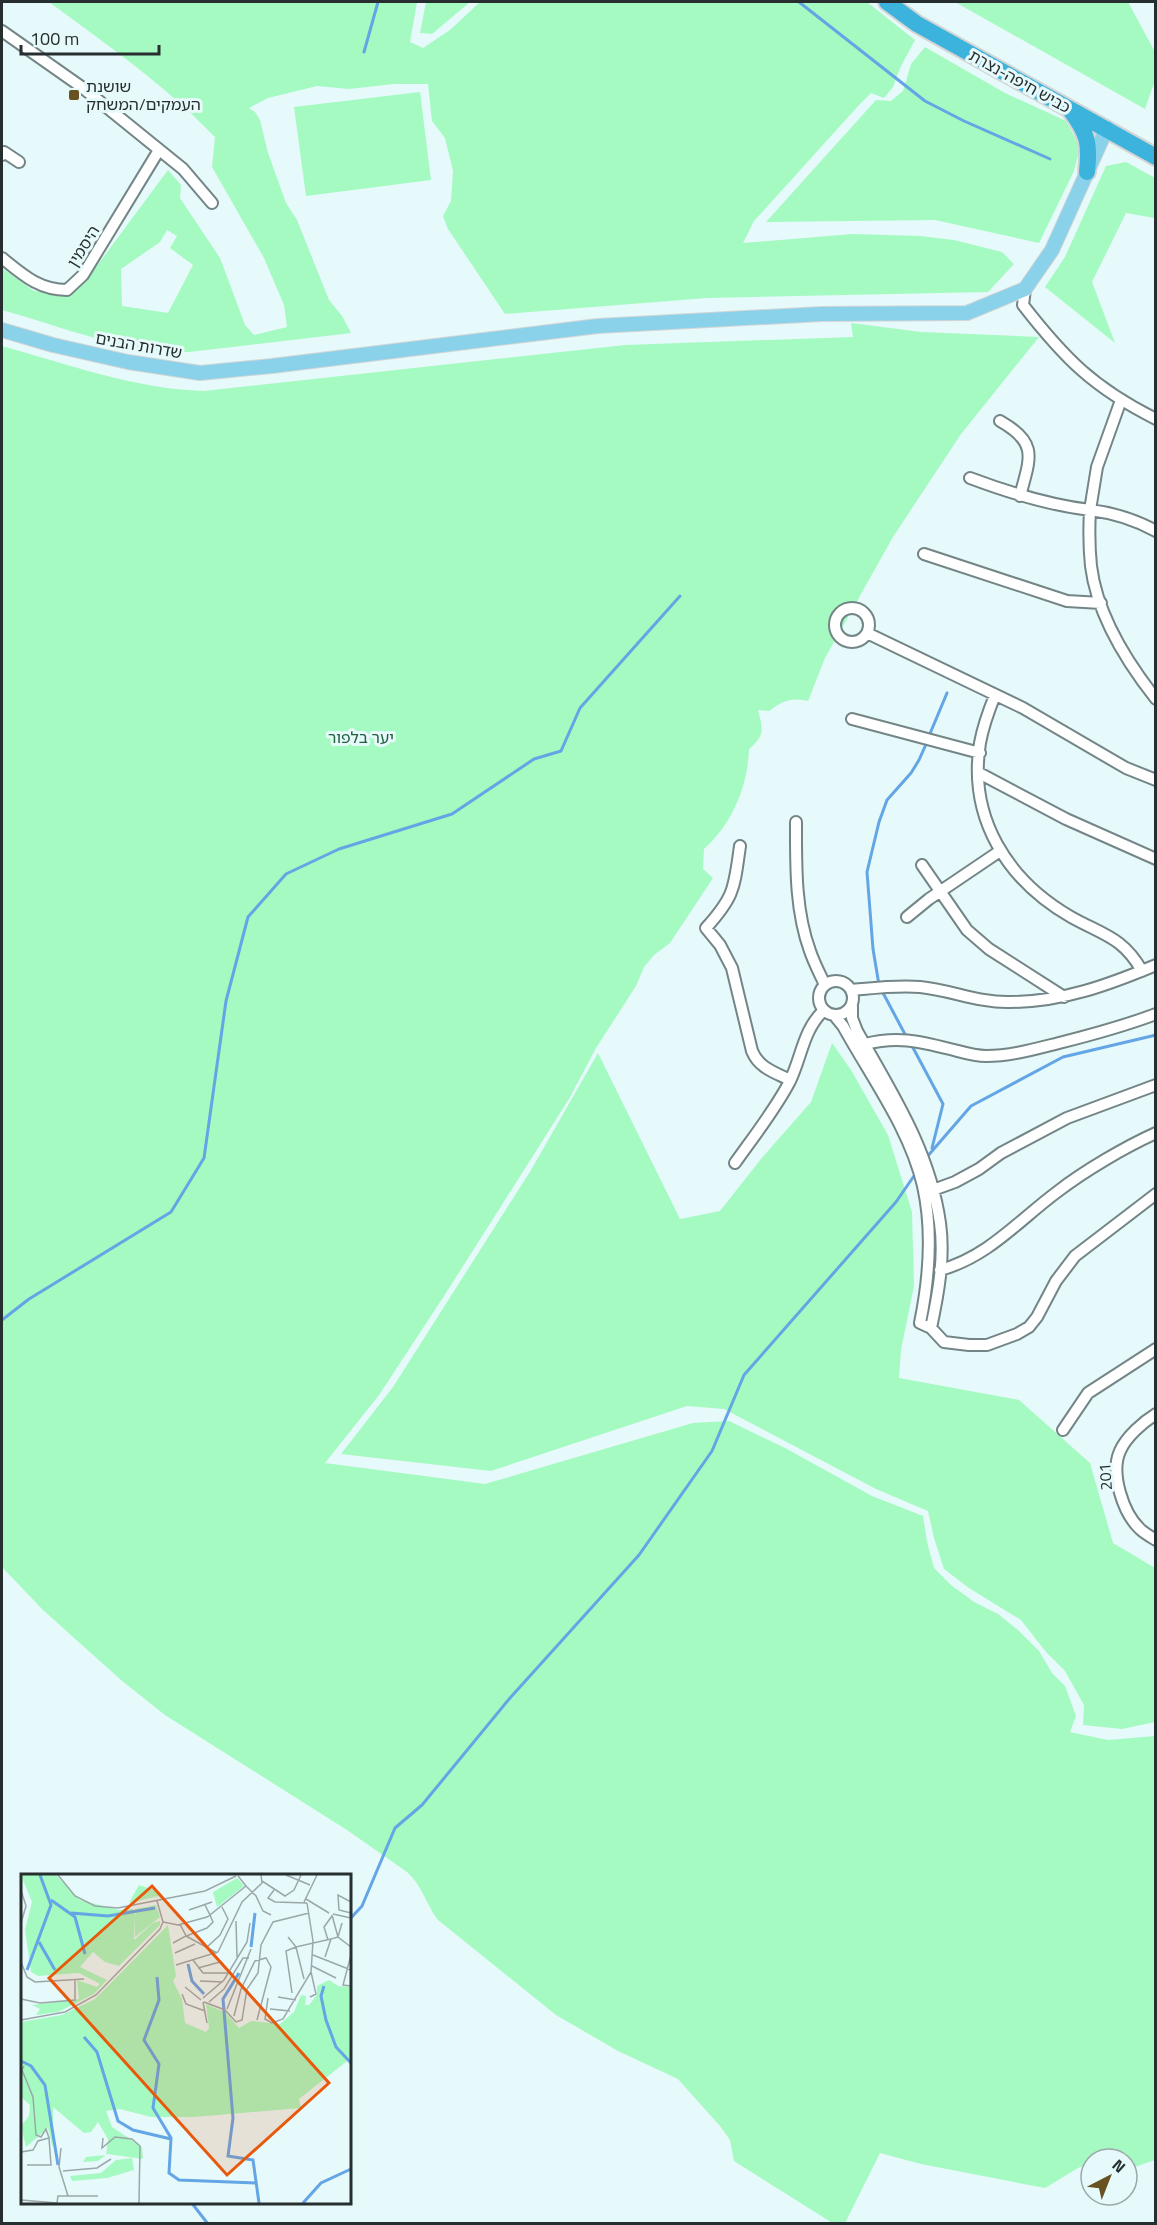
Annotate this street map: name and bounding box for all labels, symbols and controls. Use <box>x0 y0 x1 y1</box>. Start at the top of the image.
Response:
scale bar <box>21 18 159 56</box>
text: 100 m <box>30 25 79 52</box>
street label: כביש חיפה-נצרת <box>965 43 1075 119</box>
place label: שושנת העמקים/המשחק <box>86 74 201 116</box>
marker: שושנת העמקים/המשחק <box>67 88 81 102</box>
street label: היסמין <box>61 220 105 272</box>
street label: שדרות הבנים <box>94 326 184 364</box>
park label: יער בלפור <box>328 725 394 749</box>
street label: 201 <box>1092 1463 1118 1491</box>
inset map <box>21 1874 351 2204</box>
north arrow <box>1079 2147 1139 2207</box>
text: N <box>1107 2153 1131 2178</box>

